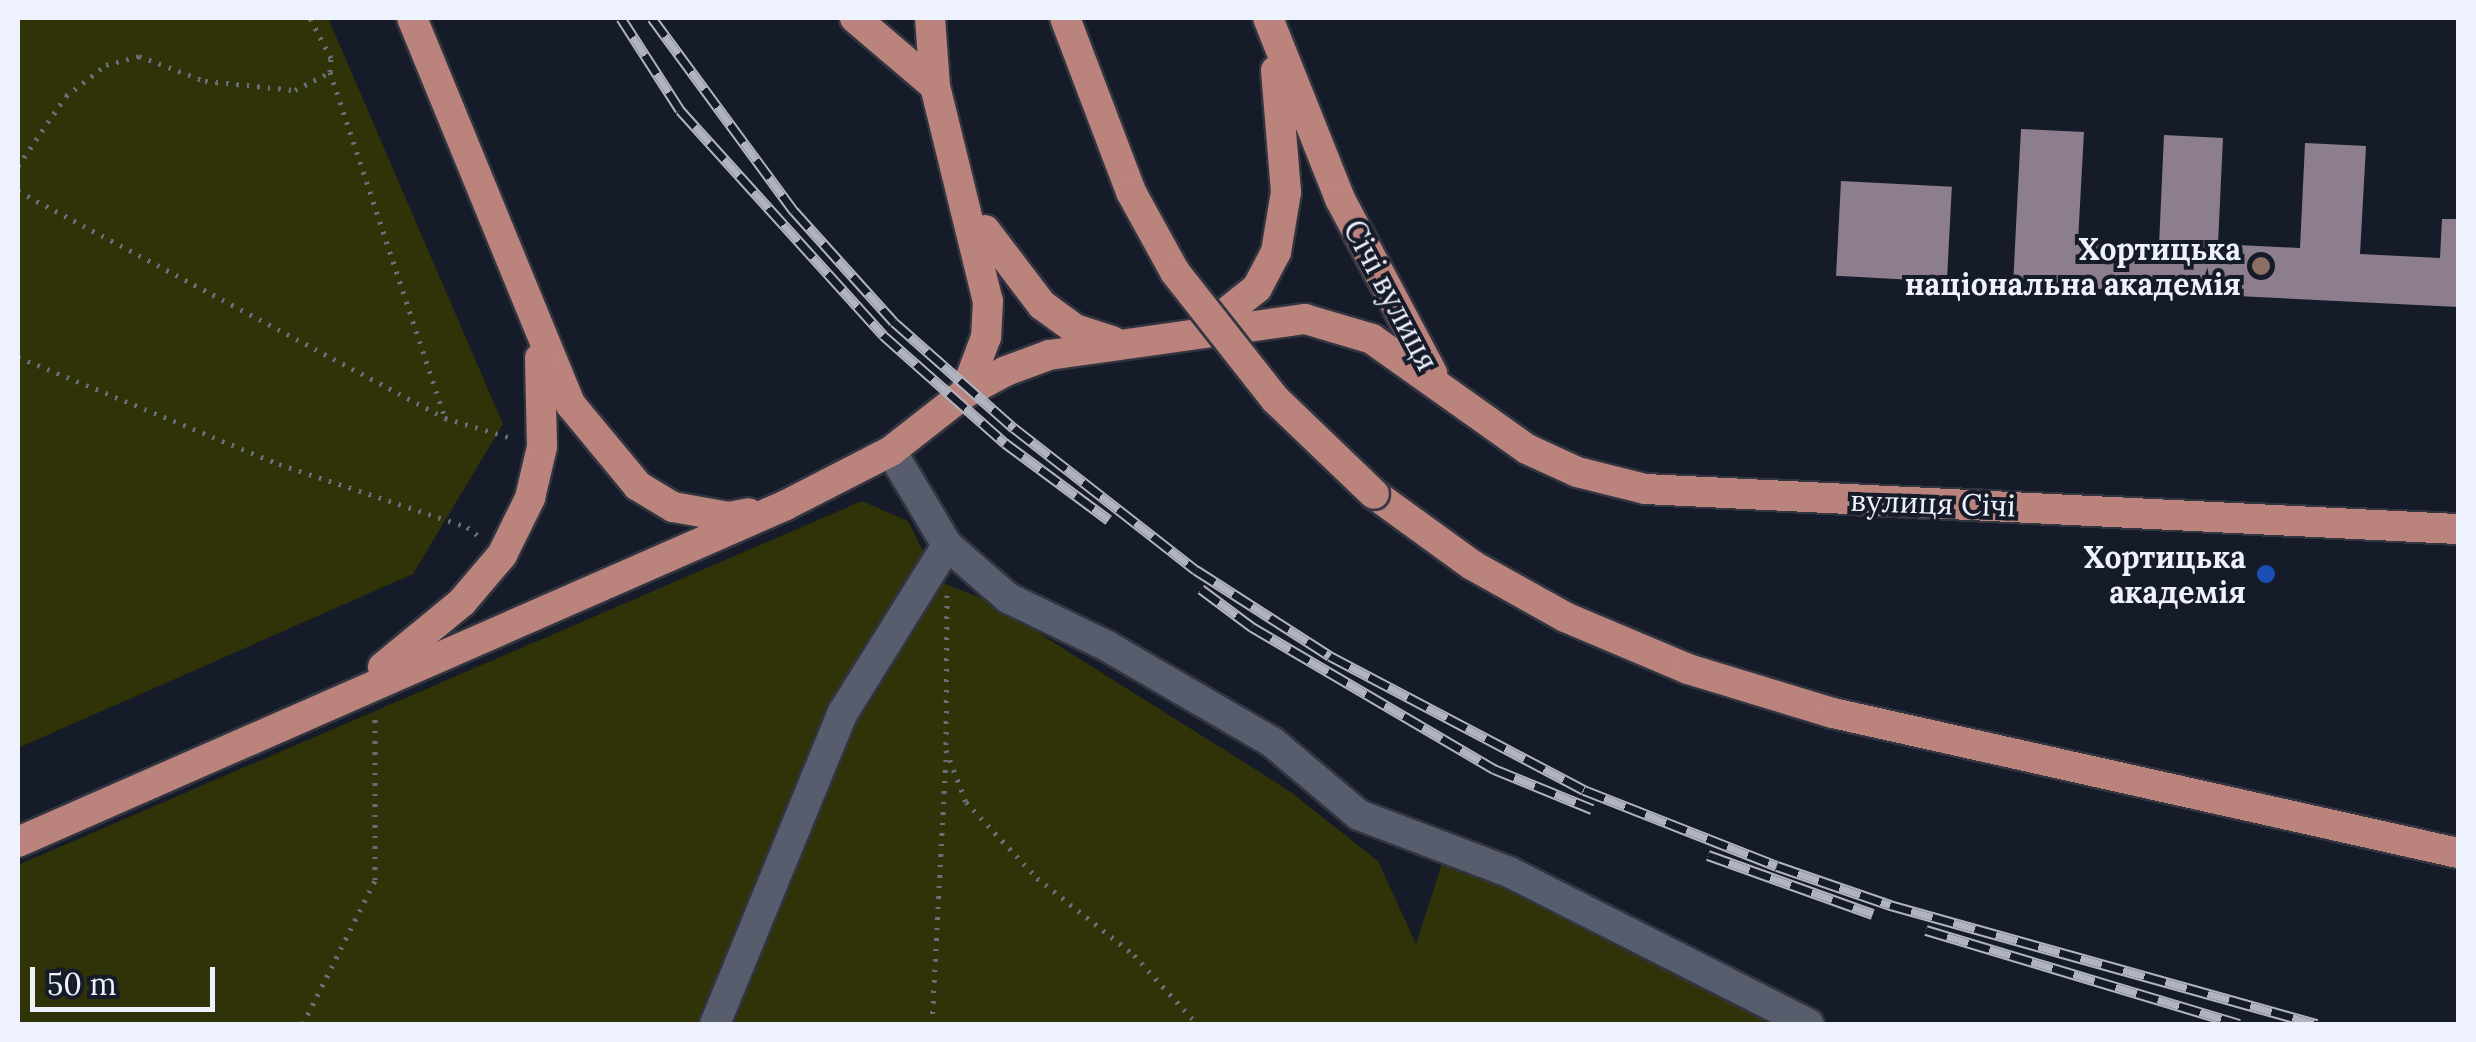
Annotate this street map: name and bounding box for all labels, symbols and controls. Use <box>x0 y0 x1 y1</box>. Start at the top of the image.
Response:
street label: Січі вулиця <box>1336 214 1446 376</box>
place label: Хортицька національна академія <box>1905 231 2241 302</box>
marker: Хортицька національна академія <box>2250 255 2272 277</box>
street label: вулиця Січі <box>1850 482 2016 524</box>
place label: Хортицька академія <box>2084 539 2246 610</box>
marker: Хортицька академія <box>2255 563 2277 585</box>
scale bar <box>35 947 220 1009</box>
text: 50 m <box>47 965 117 1003</box>

